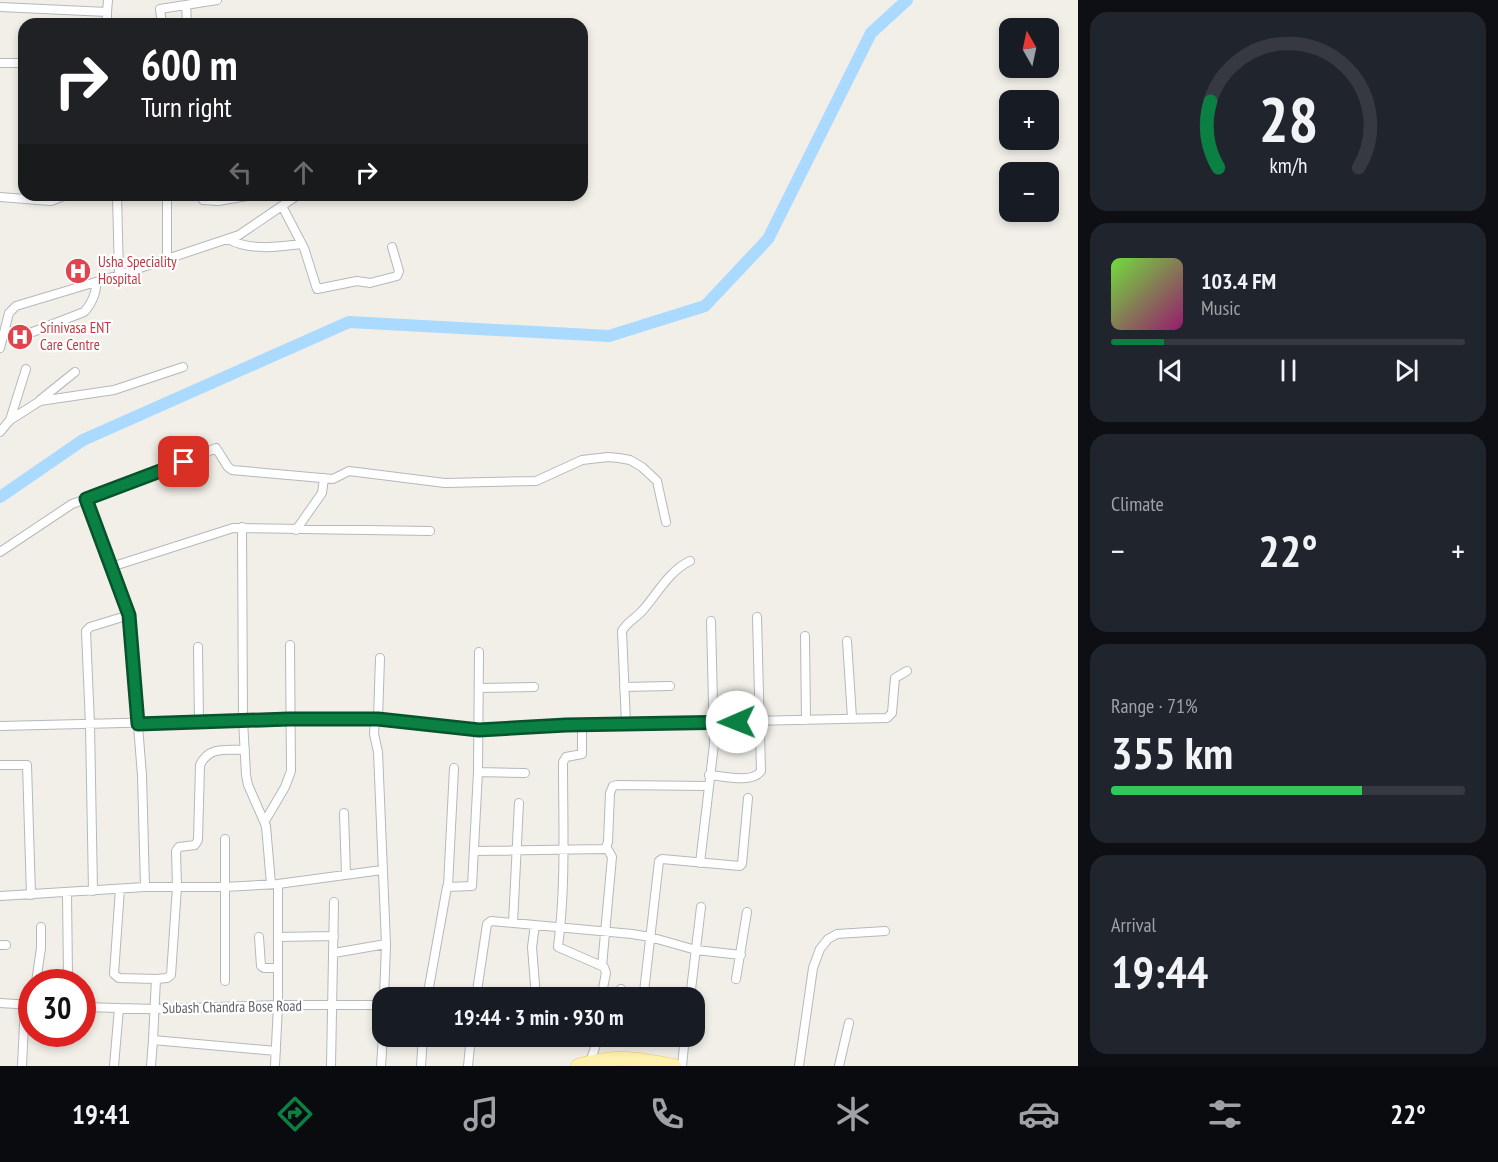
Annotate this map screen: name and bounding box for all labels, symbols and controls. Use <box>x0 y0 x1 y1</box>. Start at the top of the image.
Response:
north arrow <box>999 18 1059 78</box>
map controls <box>999 18 1059 222</box>
text: 600 m <box>141 37 238 92</box>
icon: right <box>42 42 120 120</box>
text: 28 <box>1258 79 1318 160</box>
text: Turn right <box>141 90 232 124</box>
button: + <box>999 90 1059 150</box>
text: km/h <box>1269 152 1307 180</box>
icon: left <box>224 156 257 189</box>
icon: ahead <box>287 156 320 189</box>
icon: right <box>350 156 383 189</box>
button: − <box>999 162 1059 222</box>
place label: Usha Speciality Hospital <box>98 252 177 288</box>
hospital icon: Usha Speciality Hospital <box>63 256 93 286</box>
text: 103.4 FM <box>1201 267 1276 295</box>
text: Music <box>1201 295 1241 321</box>
place label: Srinivasa ENT Care Centre <box>40 318 111 354</box>
hospital icon: Srinivasa ENT Care Centre <box>5 322 35 352</box>
icon: previous <box>1154 354 1187 387</box>
icon: pause <box>1272 354 1305 387</box>
icon: next <box>1390 354 1423 387</box>
pin <box>158 436 209 487</box>
icon: arrive <box>167 445 200 478</box>
text: Climate <box>1111 491 1164 517</box>
text: 22° <box>1258 521 1318 579</box>
text: − <box>1111 529 1125 572</box>
text: + <box>1451 529 1465 572</box>
position arrow <box>705 690 769 754</box>
text: Range · 71% <box>1111 693 1198 719</box>
text: 355 km <box>1111 723 1233 781</box>
text: Arrival <box>1111 912 1156 938</box>
text: 19:44 <box>1111 942 1208 1000</box>
speed limit sign: 30 <box>18 969 96 1047</box>
street label: Subash Chandra Bose Road <box>162 996 302 1017</box>
text: 19:44 · 3 min · 930 m <box>453 1003 624 1031</box>
icon: directions <box>274 1093 316 1135</box>
icon: music <box>460 1093 502 1135</box>
icon: phone <box>646 1093 688 1135</box>
icon: climate <box>832 1093 874 1135</box>
icon: car <box>1018 1093 1060 1135</box>
icon: filters <box>1204 1093 1246 1135</box>
text: 19:41 <box>72 1097 130 1131</box>
text: 22° <box>1390 1097 1426 1131</box>

